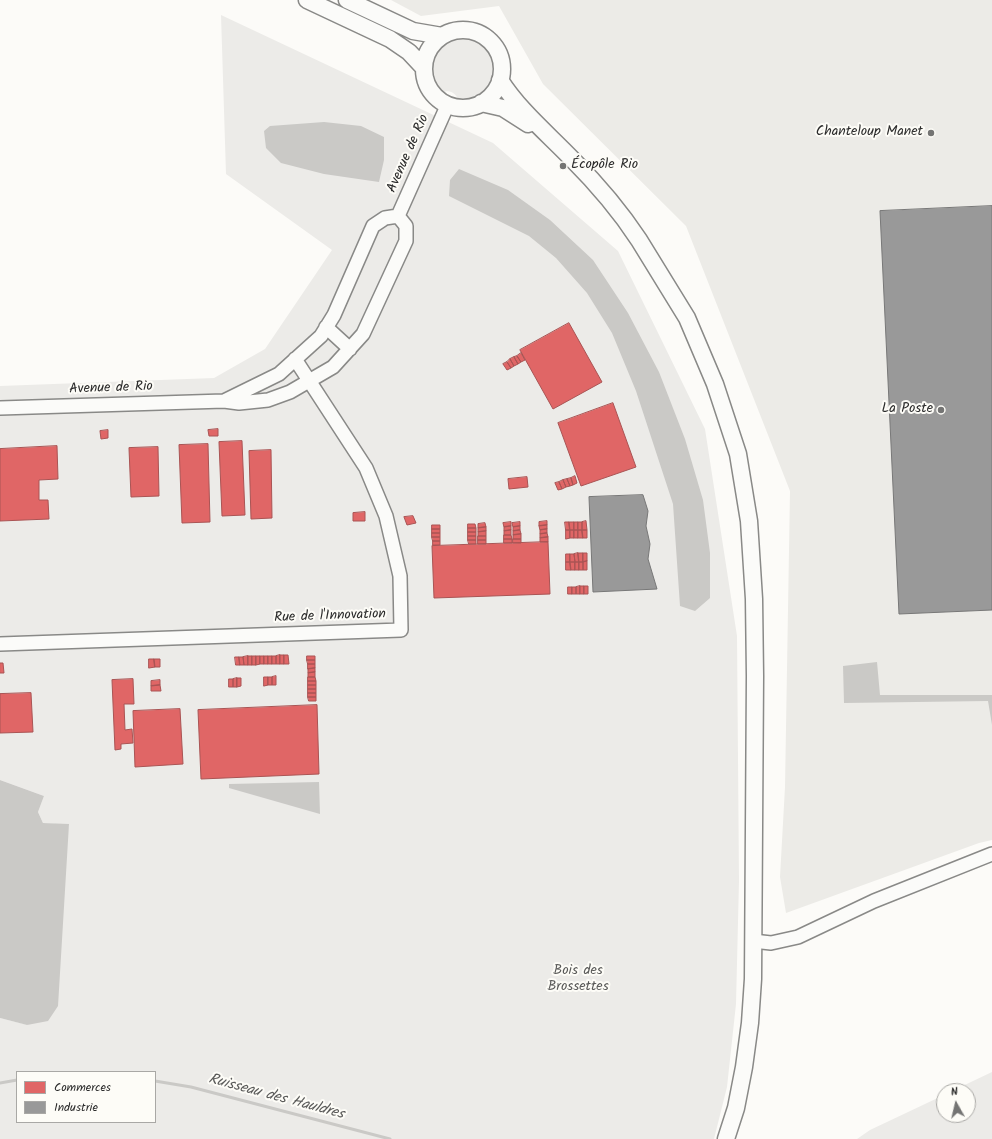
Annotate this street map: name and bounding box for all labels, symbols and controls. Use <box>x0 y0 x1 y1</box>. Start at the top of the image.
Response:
street label: Avenue de Rio <box>384 112 434 196</box>
place label: Chanteloup Manet <box>816 125 923 141</box>
marker: Chanteloup Manet <box>926 128 936 138</box>
place label: Écopôle Rio <box>571 158 638 174</box>
marker: Écopôle Rio <box>558 161 568 171</box>
street label: Avenue de Rio <box>69 379 153 399</box>
place label: La Poste <box>882 402 933 418</box>
marker: La Poste <box>936 405 946 415</box>
street label: Rue de l'Innovation <box>274 607 386 627</box>
park label: Bois des Brossettes <box>547 964 609 996</box>
legend <box>16 1071 156 1123</box>
water label: Ruisseau des Hauldres <box>206 1071 346 1125</box>
text: Commerces <box>54 1078 111 1097</box>
north arrow <box>936 1083 976 1123</box>
text: N <box>950 1083 959 1102</box>
text: Industrie <box>54 1098 98 1117</box>

